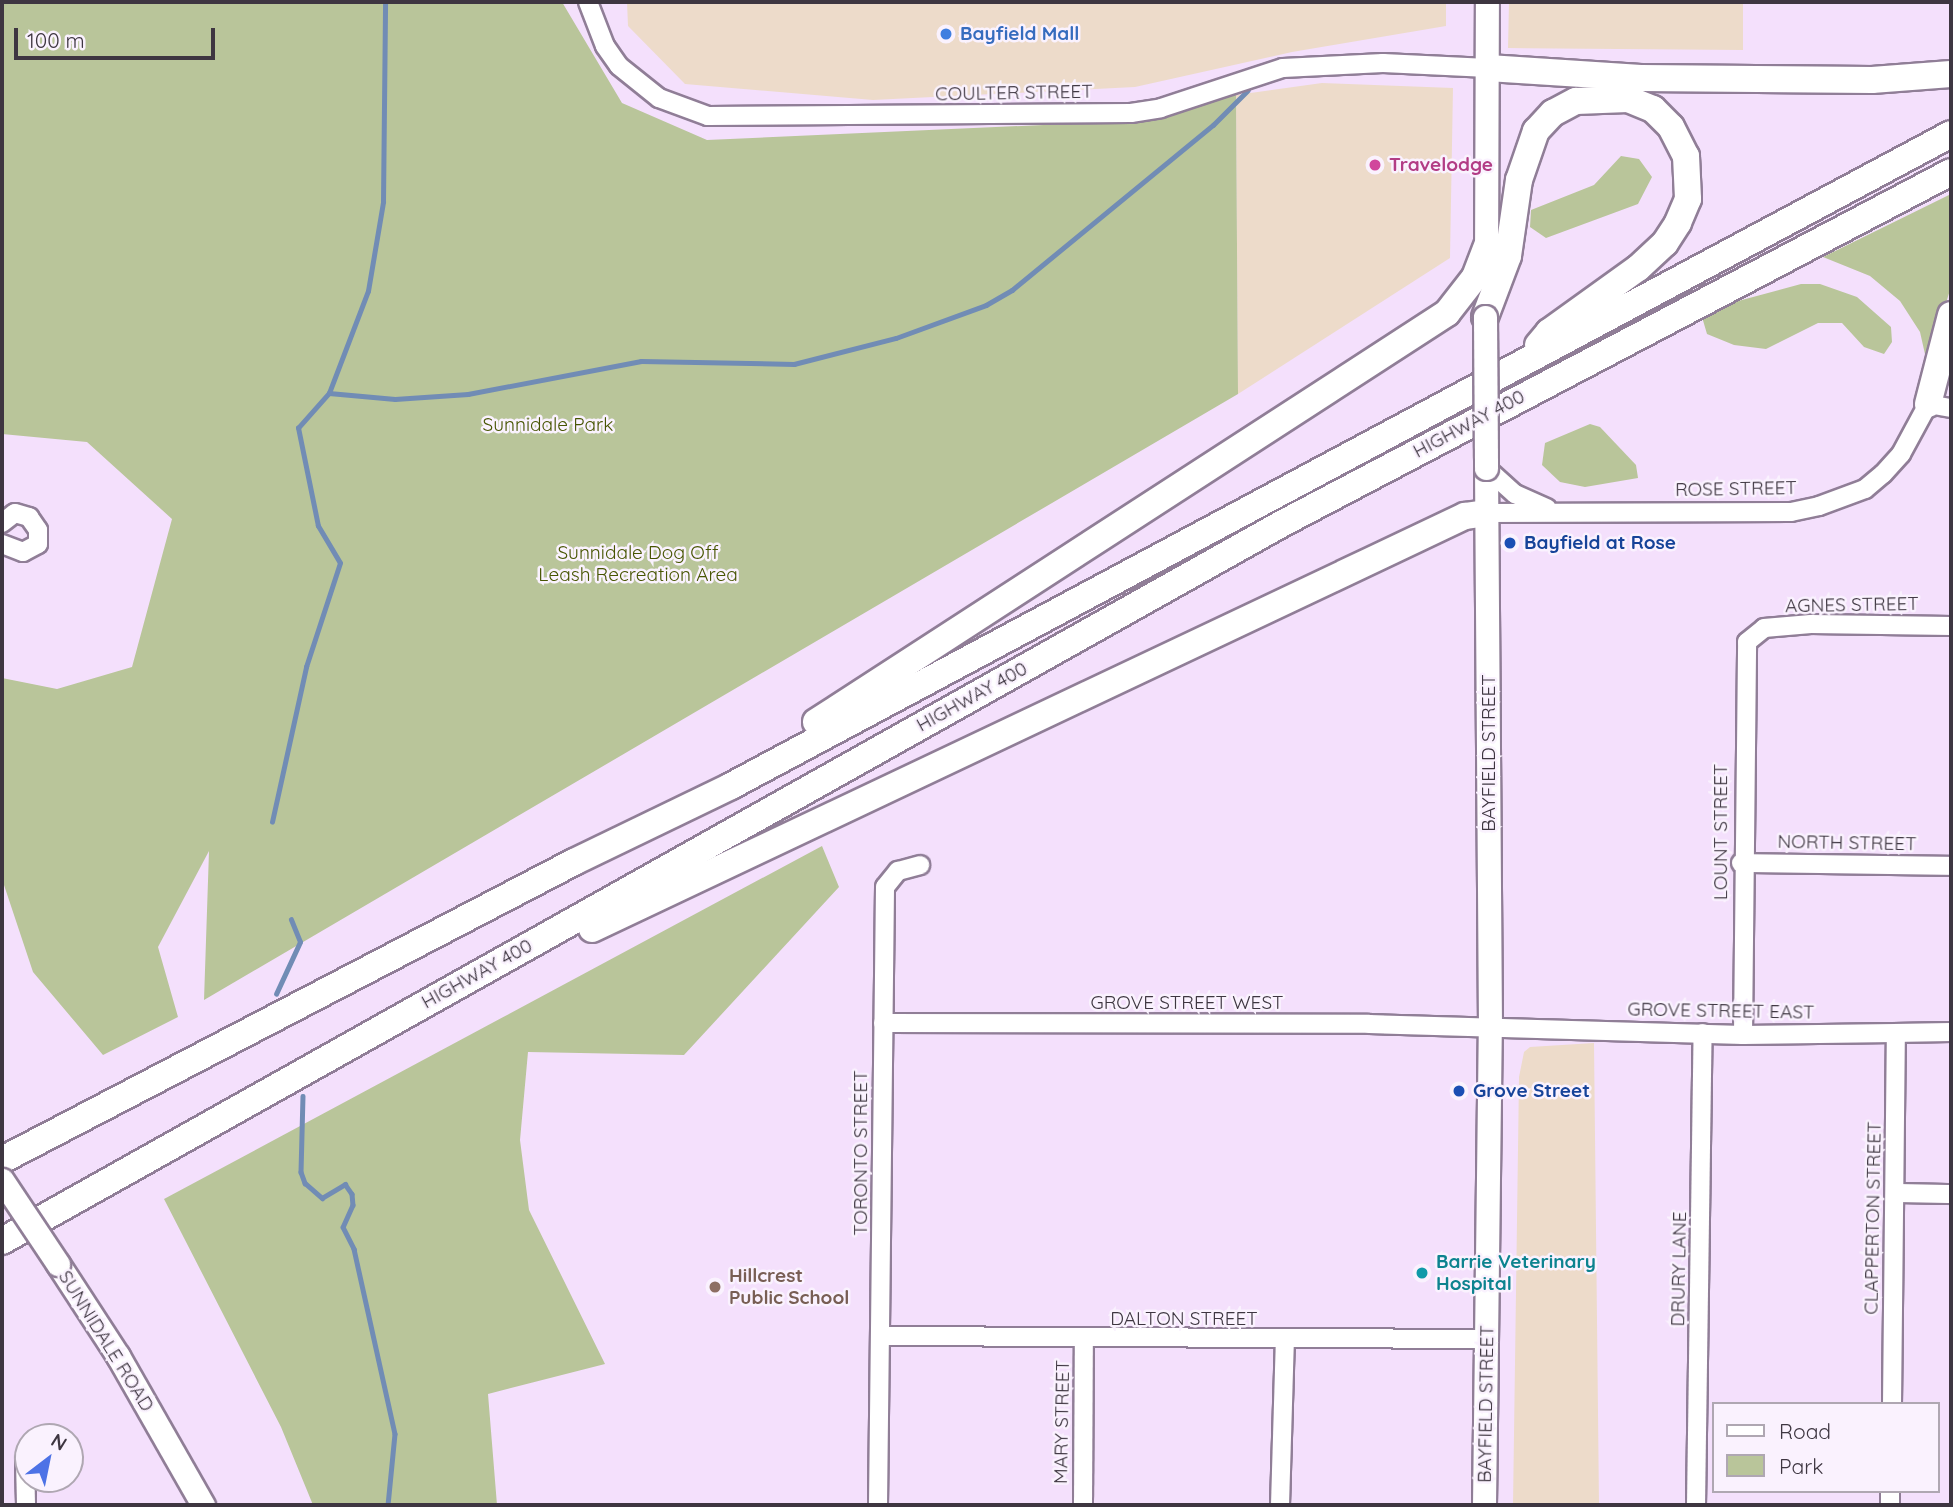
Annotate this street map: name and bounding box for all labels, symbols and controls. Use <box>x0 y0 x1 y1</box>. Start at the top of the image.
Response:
scale bar <box>18 14 219 58</box>
place label: Bayfield Mall <box>960 23 1079 45</box>
marker: Bayfield Mall <box>938 26 954 42</box>
text: 100 m <box>27 27 85 53</box>
street label: COULTER STREET <box>935 80 1093 106</box>
place label: Travelodge <box>1389 154 1493 176</box>
marker: Travelodge <box>1367 157 1383 173</box>
street label: HIGHWAY 400 <box>1409 385 1529 463</box>
park label: Sunnidale Park <box>483 414 613 436</box>
street label: ROSE STREET <box>1675 477 1797 501</box>
place label: Bayfield at Rose <box>1524 532 1676 554</box>
marker: Bayfield at Rose <box>1502 535 1518 551</box>
park label: Sunnidale Dog Off Leash Recreation Area <box>538 542 738 586</box>
street label: AGNES STREET <box>1785 592 1919 618</box>
street label: HIGHWAY 400 <box>913 657 1031 737</box>
street label: BAYFIELD STREET <box>1478 674 1500 832</box>
street label: LOUNT STREET <box>1710 764 1732 900</box>
street label: NORTH STREET <box>1777 830 1917 856</box>
street label: HIGHWAY 400 <box>418 934 536 1014</box>
street label: GROVE STREET WEST <box>1090 992 1284 1014</box>
street label: GROVE STREET EAST <box>1627 998 1815 1024</box>
street label: TORONTO STREET <box>850 1070 872 1236</box>
place label: Grove Street <box>1473 1080 1590 1102</box>
marker: Grove Street <box>1451 1083 1467 1099</box>
street label: CLAPPERTON STREET <box>1860 1121 1886 1315</box>
street label: DRURY LANE <box>1667 1211 1691 1327</box>
place label: Barrie Veterinary Hospital <box>1436 1251 1596 1295</box>
place label: Hillcrest Public School <box>729 1265 849 1309</box>
marker: Barrie Veterinary Hospital <box>1414 1265 1430 1281</box>
street label: SUNNIDALE ROAD <box>54 1266 158 1416</box>
marker: Hillcrest Public School <box>707 1279 723 1295</box>
street label: DALTON STREET <box>1110 1308 1258 1330</box>
street label: BAYFIELD STREET <box>1473 1325 1499 1483</box>
street label: MARY STREET <box>1050 1360 1074 1484</box>
legend <box>1712 1402 1939 1493</box>
text: Road <box>1779 1418 1831 1444</box>
north arrow <box>14 1423 84 1493</box>
text: N <box>47 1428 71 1456</box>
text: Park <box>1779 1453 1823 1479</box>

